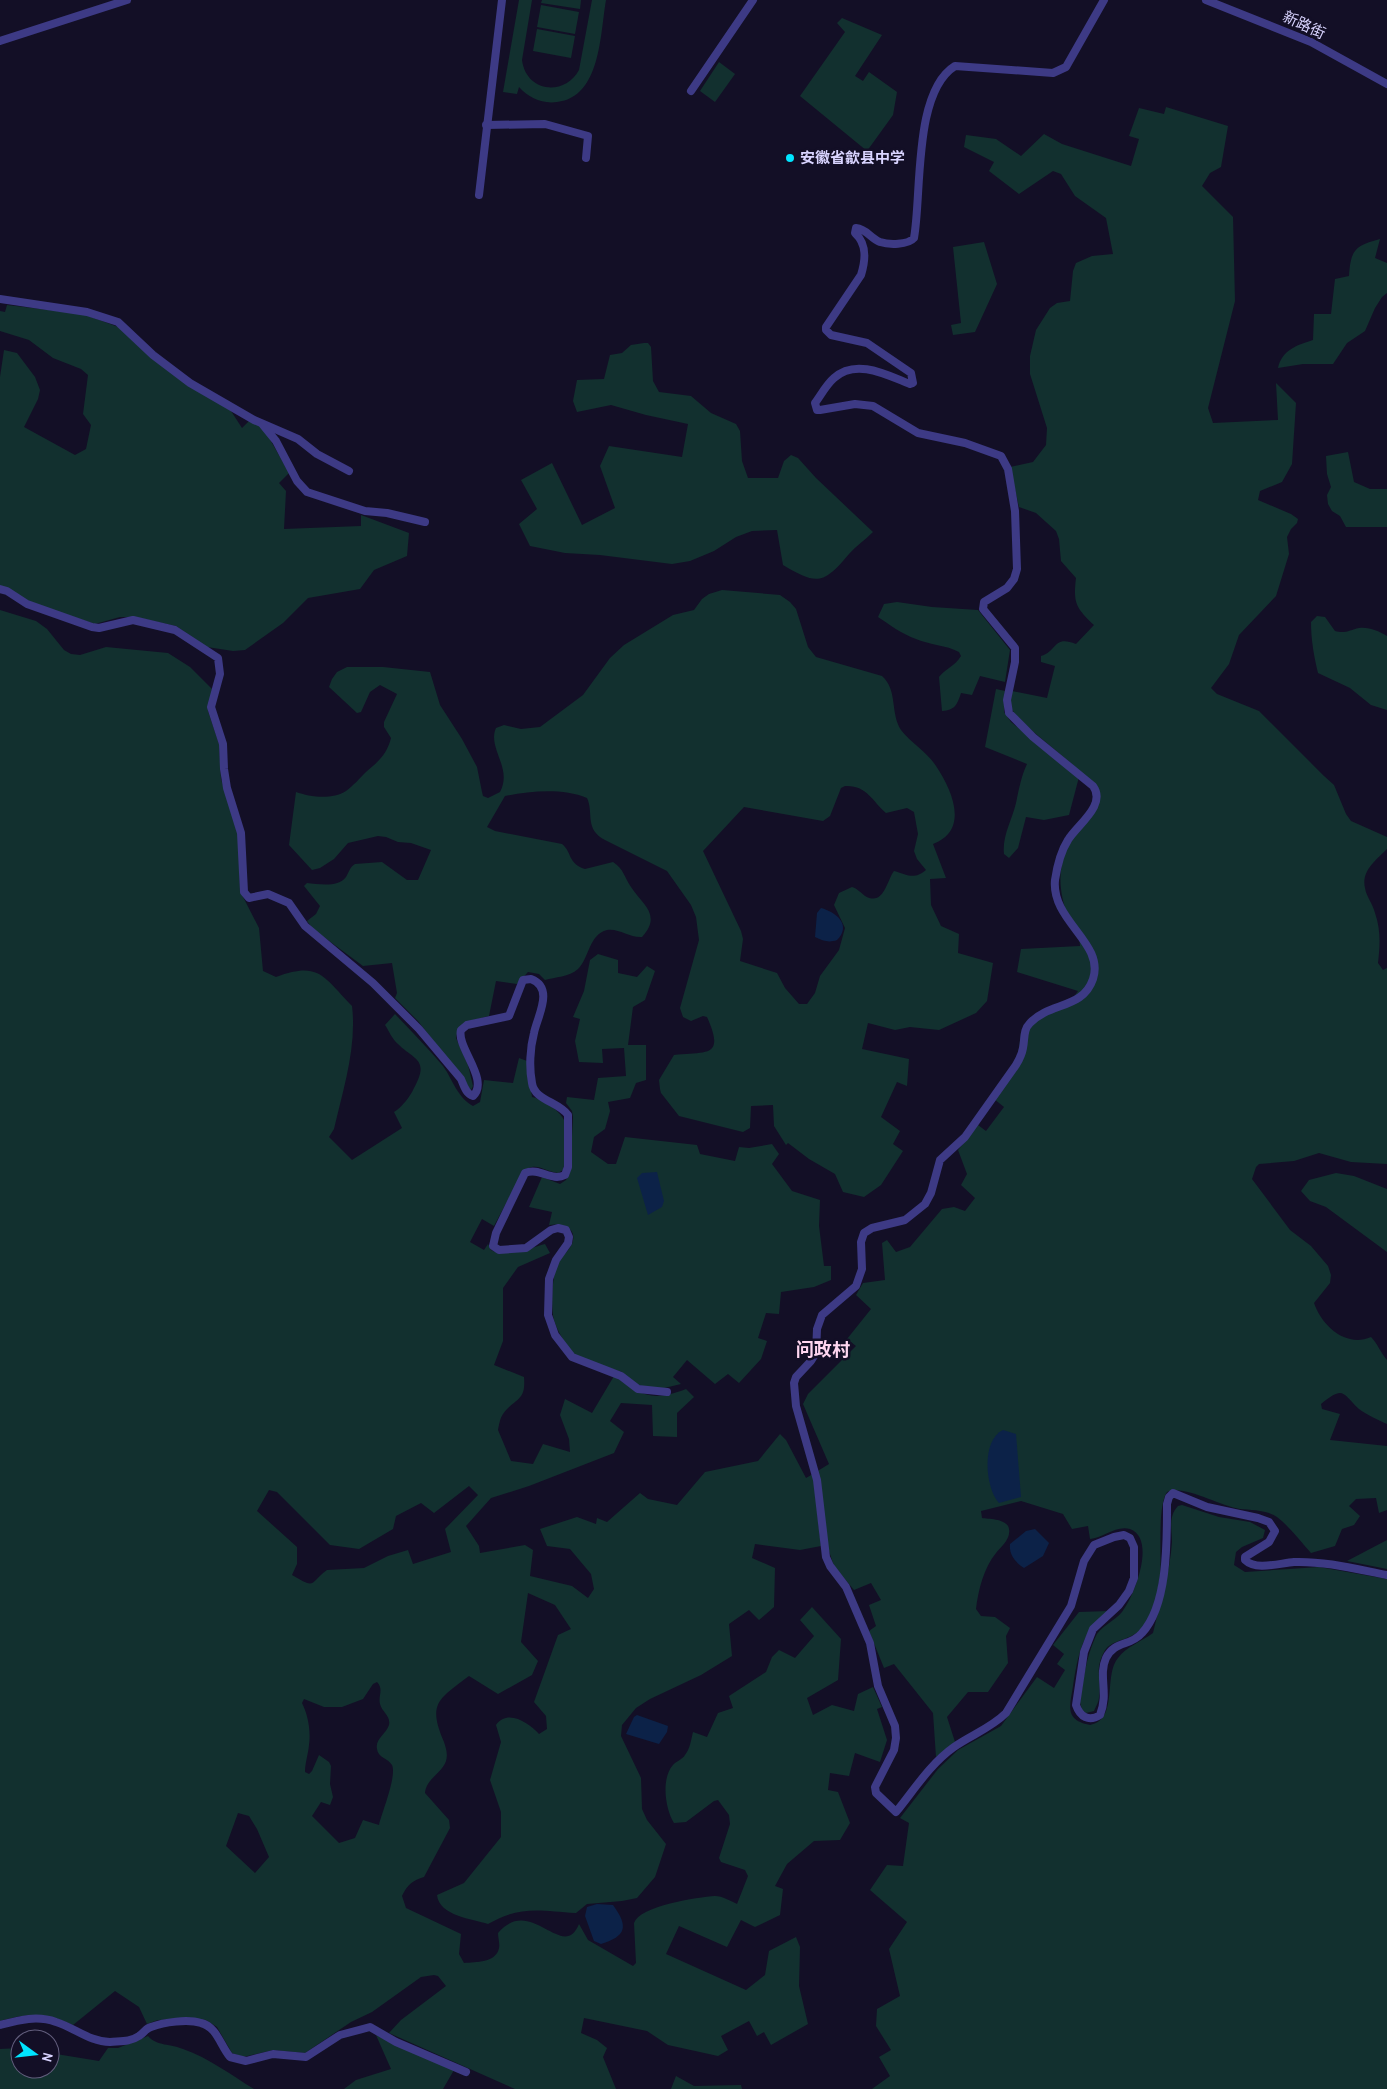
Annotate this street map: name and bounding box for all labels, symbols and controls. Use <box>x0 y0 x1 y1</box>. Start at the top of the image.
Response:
street label: 新路街 <box>1279 6 1329 44</box>
place label: 安徽省歙县中学 <box>800 147 905 168</box>
marker: 安徽省歙县中学 <box>784 152 796 164</box>
district label: 问政村 <box>796 1337 850 1362</box>
north arrow <box>10 2029 60 2079</box>
text: N <box>38 2051 57 2064</box>

